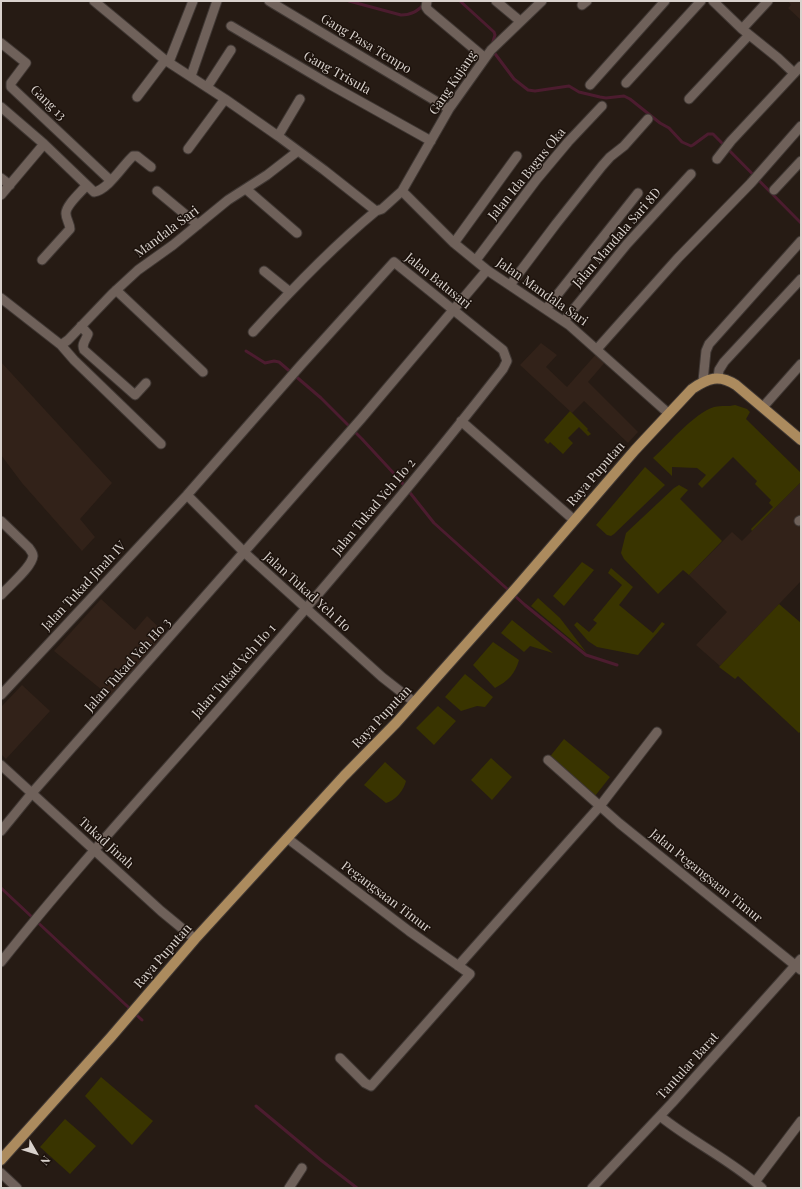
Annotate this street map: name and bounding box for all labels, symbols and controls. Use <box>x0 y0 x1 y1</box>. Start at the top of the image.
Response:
street label: Gang Pasa Tempo <box>318 11 414 77</box>
street label: Gang Trisula <box>301 48 373 98</box>
street label: Gang Kujang <box>426 48 480 118</box>
street label: Gang 13 <box>27 82 69 124</box>
street label: Jalan Ida Bagus Oka <box>485 125 569 223</box>
street label: Jalan Mandala Sari 8D <box>569 185 665 291</box>
street label: Mandala Sari <box>132 203 202 261</box>
street label: Jalan Batusari <box>402 250 474 312</box>
street label: Jalan Mandala Sari <box>493 255 591 329</box>
street label: Raya Puputan <box>564 439 628 509</box>
street label: Jalan Tukad Yeh Ho 2 <box>329 456 419 558</box>
street label: Jalan Tukad Jinah IV <box>39 538 129 634</box>
street label: Jalan Tukad Yeh Ho <box>260 549 354 635</box>
street label: Jalan Tukad Yeh Ho 3 <box>82 615 174 715</box>
street label: Jalan Tukad Yeh Ho 1 <box>189 621 279 721</box>
street label: Raya Puputan <box>349 682 415 752</box>
street label: Tukad Jinah <box>75 814 137 872</box>
street label: Jalan Pegangsaan Timur <box>647 826 765 926</box>
street label: Pegangsaan Timur <box>338 858 434 936</box>
street label: Raya Puputan <box>131 921 195 991</box>
street label: Tantular Barat <box>654 1029 722 1103</box>
north arrow <box>16 1133 56 1173</box>
text: N <box>37 1153 54 1169</box>

